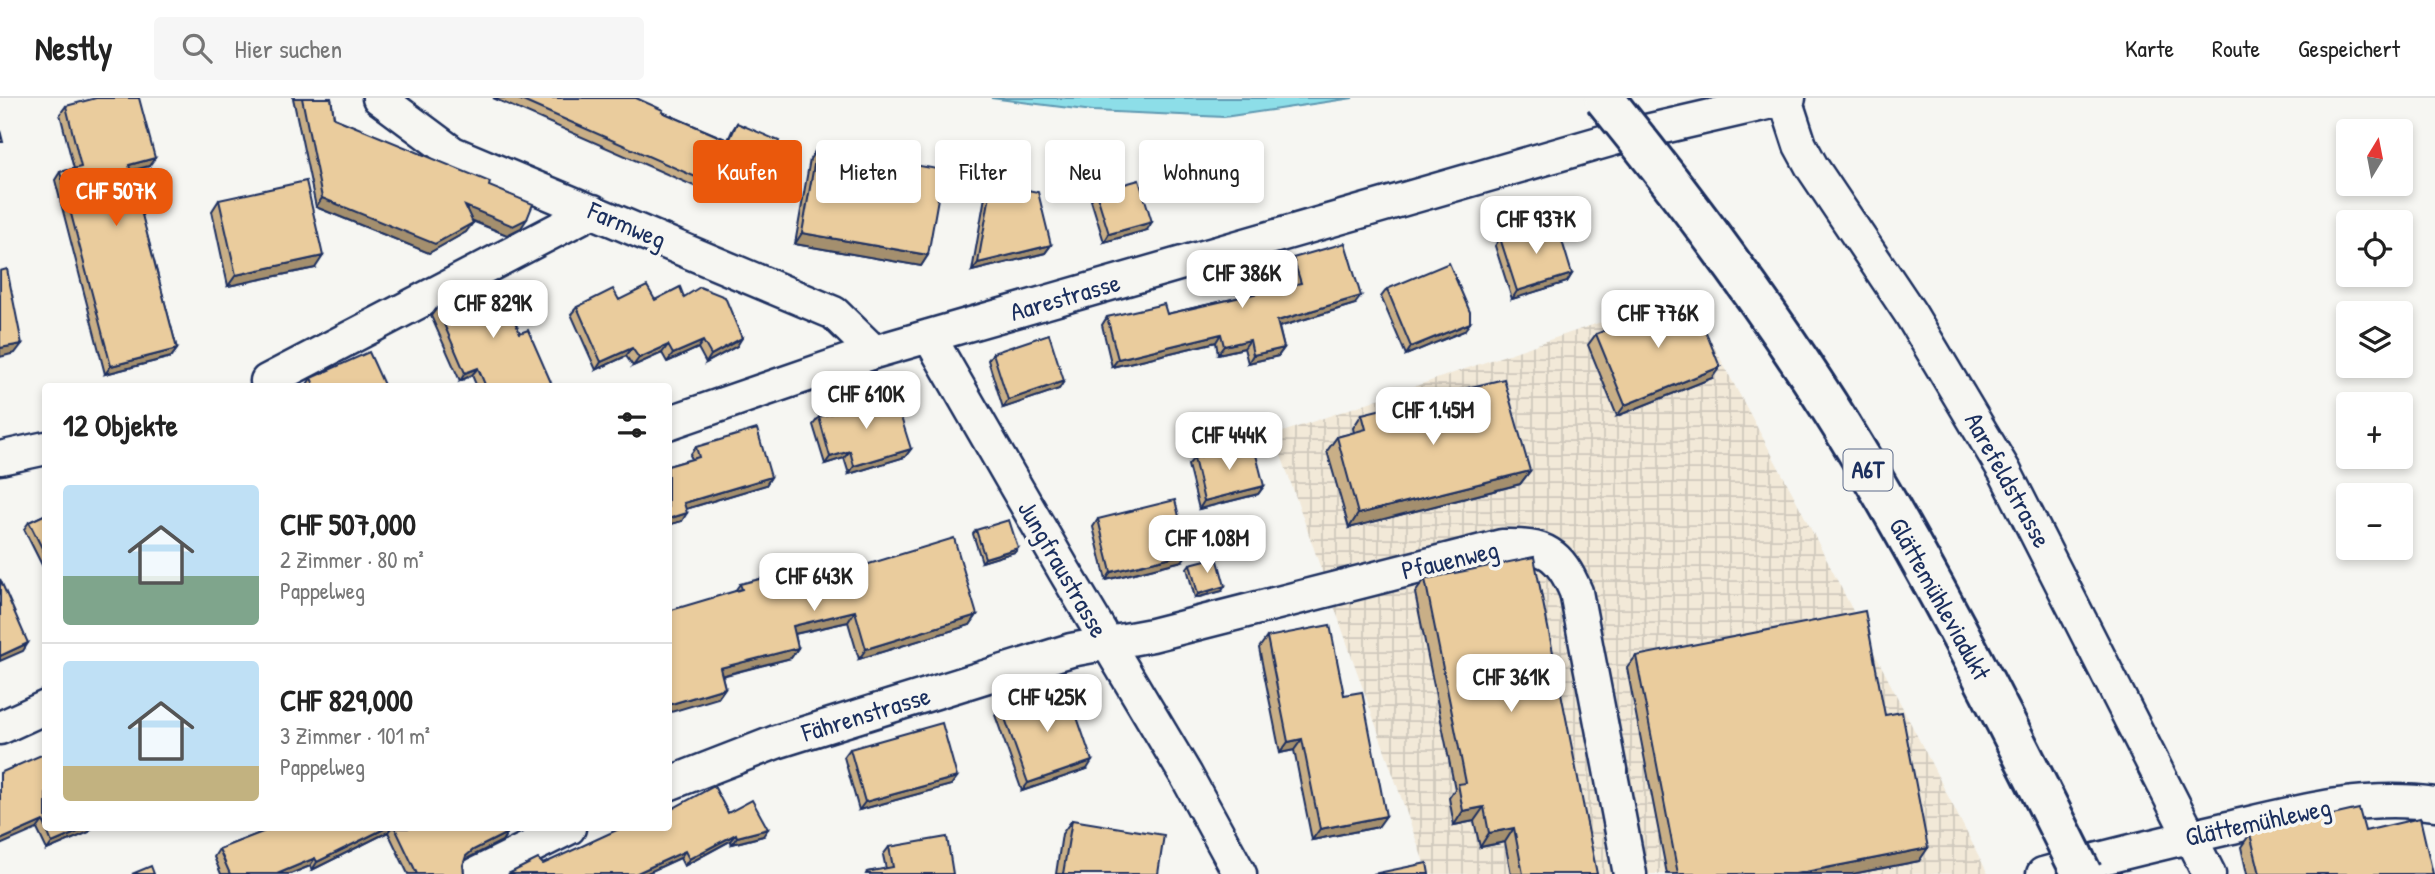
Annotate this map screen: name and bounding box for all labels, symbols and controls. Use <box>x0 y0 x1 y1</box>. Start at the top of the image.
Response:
search box <box>154 17 644 80</box>
text: Nestly <box>35 26 112 70</box>
icon: search <box>178 29 216 67</box>
text: Hier suchen <box>234 31 342 66</box>
text: Karte <box>2125 32 2174 64</box>
text: Route <box>2212 32 2260 64</box>
text: Gespeichert <box>2298 32 2400 64</box>
north arrow <box>2336 119 2413 196</box>
map controls <box>2336 119 2413 560</box>
chip: Kaufen <box>693 140 802 203</box>
chip: Mieten <box>816 140 921 203</box>
chip: Filter <box>935 140 1031 203</box>
chip: Neu <box>1045 140 1125 203</box>
chip: Wohnung <box>1139 140 1264 203</box>
pin: CHF 507K <box>44 169 188 228</box>
text: CHF 507K <box>76 175 156 206</box>
street label: Farmweg <box>582 192 672 257</box>
pin: CHF 937K <box>1464 197 1608 256</box>
text: CHF 937K <box>1496 203 1576 234</box>
button: locate <box>2336 210 2413 287</box>
pin: CHF 386K <box>1170 250 1314 310</box>
text: CHF 386K <box>1203 257 1281 288</box>
street label: Aarestrasse <box>1006 264 1124 329</box>
pin: CHF 829K <box>421 280 565 340</box>
text: CHF 829K <box>454 287 532 318</box>
pin: CHF 776K <box>1586 290 1730 350</box>
text: CHF 776K <box>1617 297 1699 328</box>
button: layers <box>2336 301 2413 378</box>
pin: CHF 610K <box>794 372 938 431</box>
text: CHF 610K <box>827 378 905 409</box>
pin: CHF 1.45M <box>1353 388 1513 447</box>
button: + <box>2336 392 2413 469</box>
text: CHF 1.45M <box>1392 394 1474 425</box>
text: 12 Objekte <box>63 405 178 445</box>
icon: filters <box>613 406 651 444</box>
street label: Aarefeldstrasse <box>1957 406 2060 554</box>
pin: CHF 444K <box>1157 412 1301 472</box>
text: CHF 444K <box>1191 419 1267 450</box>
road number: A6T <box>1843 450 1892 491</box>
button: − <box>2336 483 2413 560</box>
street label: Jungfraustrasse <box>1010 494 1117 644</box>
text: CHF 507,000 <box>280 504 416 544</box>
street label: Glättemühleviadukt <box>1881 511 2000 687</box>
icon: home <box>119 513 203 597</box>
pin: CHF 1.08M <box>1127 516 1287 575</box>
text: CHF 1.08M <box>1165 522 1249 553</box>
street label: Pfauenweg <box>1398 531 1502 588</box>
text: 2 Zimmer · 80 m² <box>280 544 424 575</box>
pin: CHF 643K <box>742 554 886 613</box>
text: CHF 643K <box>775 560 853 591</box>
text: Pappelweg <box>280 575 365 606</box>
pin: CHF 361K <box>1439 654 1583 714</box>
text: CHF 361K <box>1472 661 1550 692</box>
pin: CHF 425K <box>975 674 1119 734</box>
street label: Fährenstrasse <box>796 677 934 750</box>
text: CHF 829,000 <box>280 680 413 720</box>
text: CHF 425K <box>1008 681 1086 712</box>
icon: home <box>119 689 203 773</box>
text: 3 Zimmer · 101 m² <box>280 720 430 751</box>
text: Pappelweg <box>280 751 365 782</box>
street label: Glättemühleweg <box>2182 789 2334 854</box>

